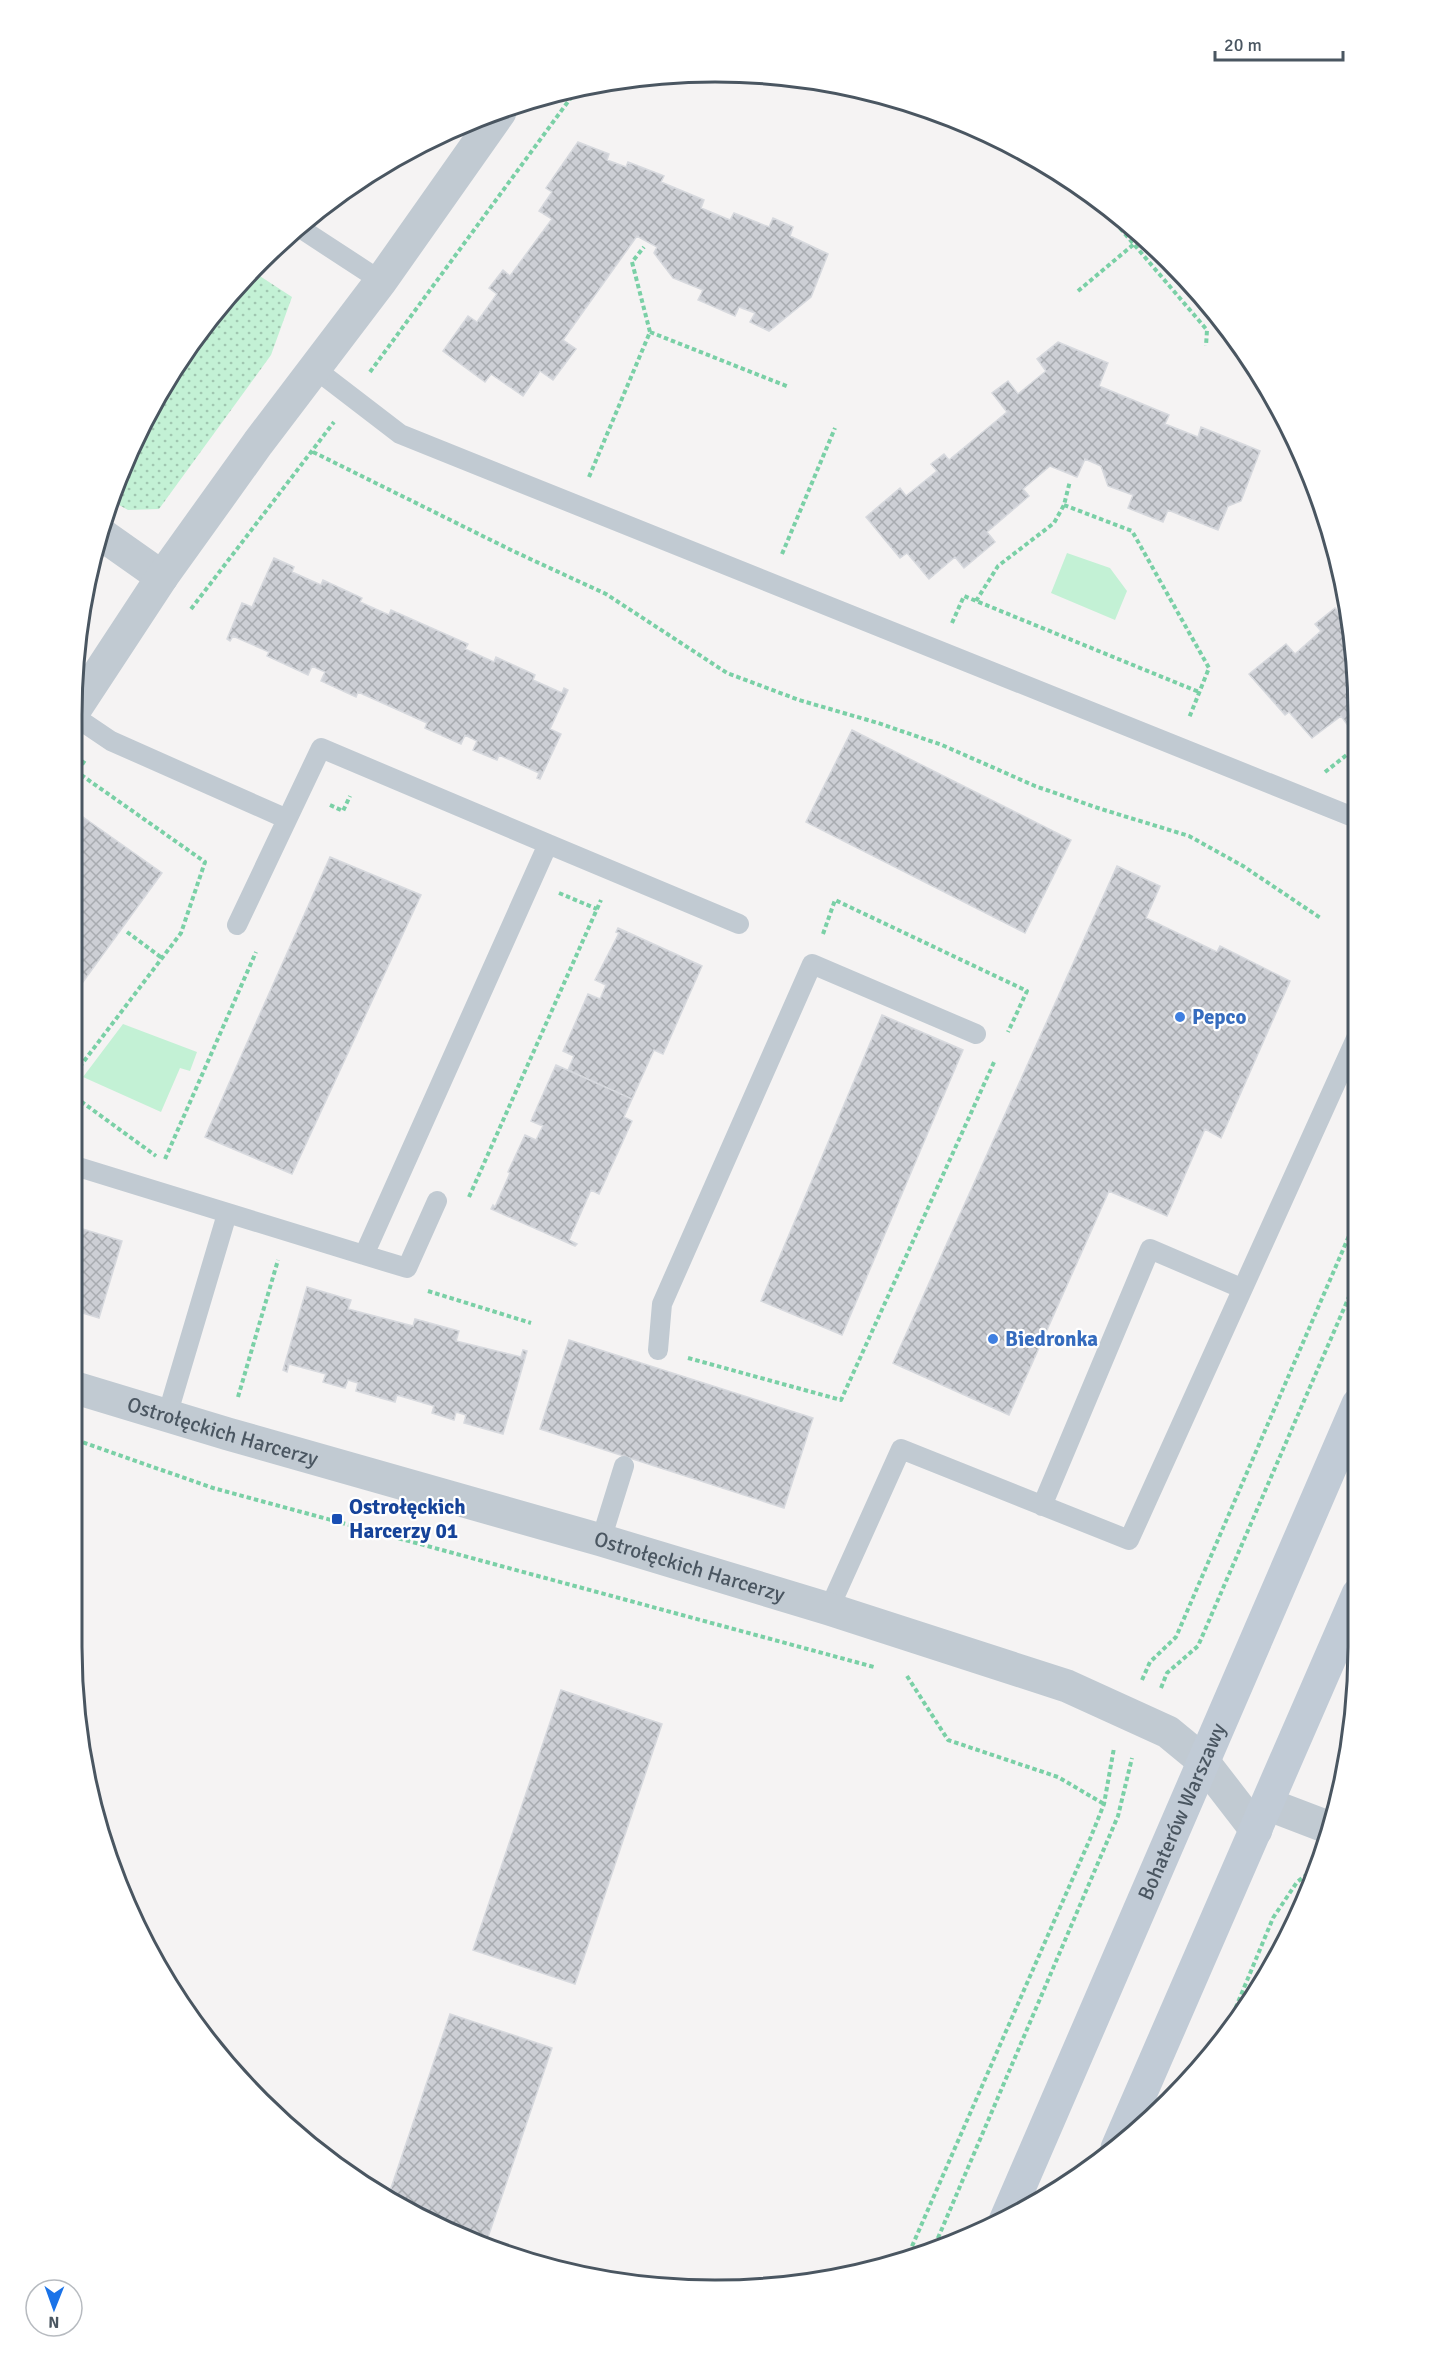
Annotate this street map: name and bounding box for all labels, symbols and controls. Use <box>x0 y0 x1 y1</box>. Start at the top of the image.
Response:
scale bar <box>1215 24 1342 62</box>
text: 20 m <box>1224 34 1262 56</box>
place label: Pepco <box>1192 1004 1246 1030</box>
marker: Pepco <box>1173 1010 1187 1024</box>
place label: Biedronka <box>1005 1326 1098 1352</box>
marker: Biedronka <box>986 1332 1000 1346</box>
street label: Ostrołęckich Harcerzy <box>124 1391 321 1472</box>
place label: Ostrołęckich Harcerzy 01 <box>349 1494 466 1544</box>
marker: Ostrołęckich Harcerzy 01 <box>330 1512 344 1526</box>
street label: Ostrołęckich Harcerzy <box>591 1526 788 1608</box>
street label: Bohaterów Warszawy <box>1132 1719 1232 1904</box>
north arrow <box>24 2278 84 2338</box>
text: N <box>48 2312 59 2332</box>

